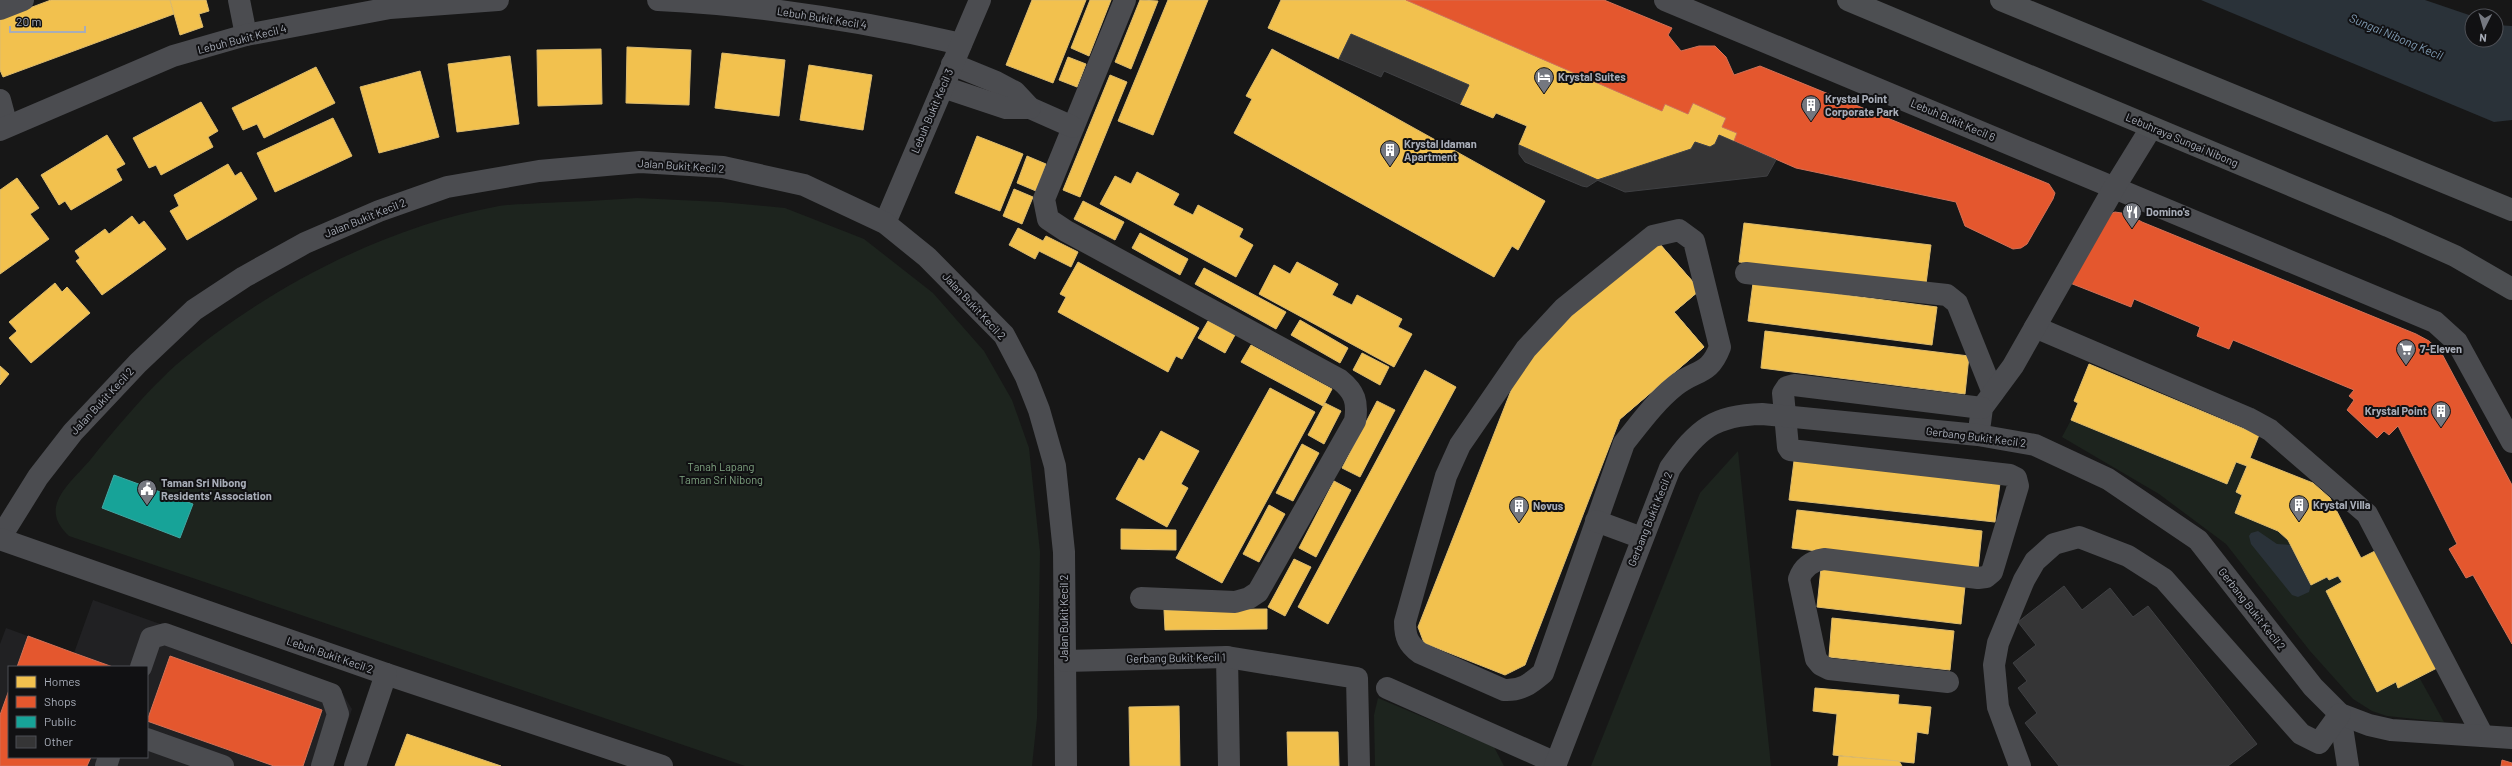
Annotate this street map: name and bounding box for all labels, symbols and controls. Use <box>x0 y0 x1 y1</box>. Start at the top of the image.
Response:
street label: Lebuh Bukit Kecil 4 <box>776 4 868 31</box>
scale bar <box>10 8 85 34</box>
north arrow <box>2464 8 2504 48</box>
water label: Sungai Nibong Kecil <box>2347 10 2446 62</box>
text: 20 m <box>16 14 42 28</box>
street label: Lebuh Bukit Kecil 4 <box>196 21 288 56</box>
text: N <box>2479 32 2487 45</box>
hotel icon: Krystal Suites <box>1533 66 1555 94</box>
street label: Lebuh Bukit Kecil 3 <box>908 67 955 155</box>
place label: Krystal Suites <box>1558 70 1626 83</box>
place label: Krystal Point Corporate Park <box>1825 92 1899 118</box>
building icon: Krystal Point Corporate Park <box>1800 94 1822 122</box>
street label: Lebuh Bukit Kecil 6 <box>1909 96 1998 143</box>
street label: Lebuhraya Sungai Nibong <box>2124 110 2241 169</box>
place label: Krystal Idaman Apartment <box>1404 137 1477 163</box>
building icon: Krystal Idaman Apartment <box>1379 139 1401 167</box>
street label: Jalan Bukit Kecil 2 <box>637 156 725 175</box>
street label: Jalan Bukit Kecil 2 <box>322 195 408 240</box>
restaurant icon: Domino's <box>2121 201 2143 229</box>
place label: Domino's <box>2146 205 2190 218</box>
street label: Jalan Bukit Kecil 2 <box>940 269 1009 342</box>
supermarket icon: 7-Eleven <box>2395 338 2417 366</box>
place label: 7-Eleven <box>2420 342 2462 355</box>
street label: Jalan Bukit Kecil 2 <box>67 364 136 437</box>
building icon: Krystal Point <box>2430 400 2452 428</box>
place label: Krystal Point <box>2365 404 2427 417</box>
street label: Gerbang Bukit Kecil 2 <box>1925 424 2027 449</box>
park label: Tanah Lapang Taman Sri Nibong <box>679 460 763 486</box>
street label: Gerbang Bukit Kecil 2 <box>1625 469 1675 568</box>
place label: Taman Sri Nibong Residents' Association <box>161 476 272 502</box>
public building icon: Taman Sri Nibong Residents' Association <box>136 478 158 506</box>
building icon: Krystal Villa <box>2288 494 2310 522</box>
building icon: Novus <box>1508 495 1530 523</box>
place label: Krystal Villa <box>2313 498 2371 511</box>
place label: Novus <box>1533 499 1564 512</box>
street label: Gerbang Bukit Kecil 2 <box>2216 565 2289 653</box>
street label: Jalan Bukit Kecil 2 <box>1057 574 1070 661</box>
street label: Lebuh Bukit Kecil 2 <box>285 634 375 675</box>
street label: Gerbang Bukit Kecil 1 <box>1126 650 1226 665</box>
legend <box>8 666 148 758</box>
text: Homes <box>44 674 81 688</box>
text: Shops <box>44 694 77 708</box>
text: Public <box>44 714 76 728</box>
text: Other <box>44 734 74 748</box>

